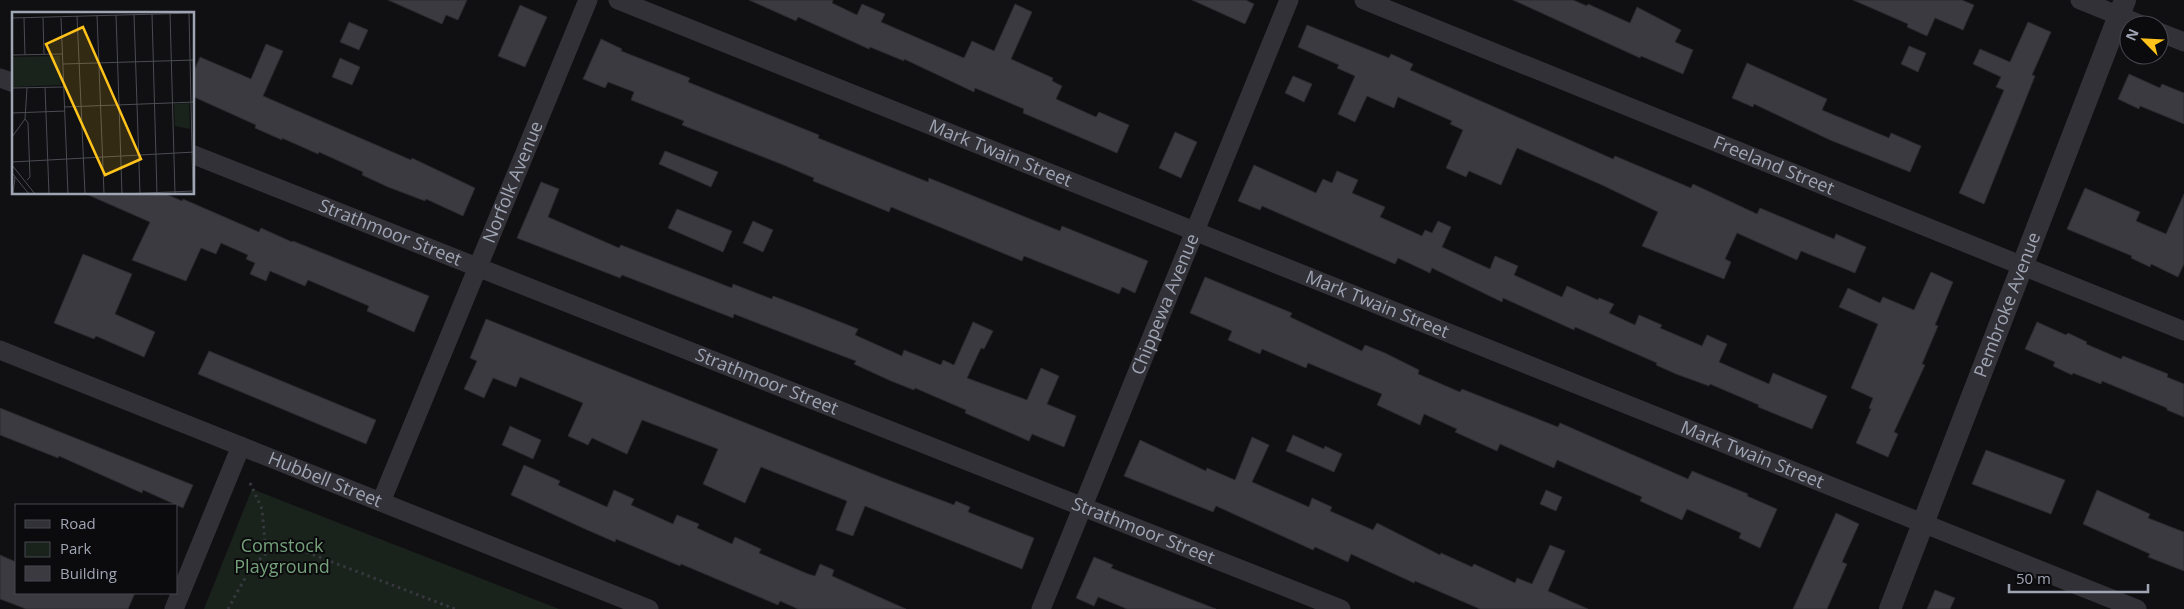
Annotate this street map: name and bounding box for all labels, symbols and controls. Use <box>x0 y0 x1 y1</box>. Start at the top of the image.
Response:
inset map <box>12 12 195 195</box>
north arrow <box>2119 15 2169 65</box>
text: N <box>2121 25 2143 44</box>
street label: Mark Twain Street <box>926 113 1076 192</box>
street label: Norfolk Avenue <box>476 117 548 246</box>
street label: Freeland Street <box>1710 129 1838 200</box>
street label: Strathmoor Street <box>316 193 466 271</box>
street label: Pembroke Avenue <box>1968 228 2045 381</box>
street label: Chippewa Avenue <box>1125 230 1204 378</box>
street label: Mark Twain Street <box>1303 264 1453 343</box>
street label: Strathmoor Street <box>692 342 842 420</box>
street label: Mark Twain Street <box>1678 414 1828 493</box>
street label: Hubbell Street <box>265 445 386 512</box>
street label: Strathmoor Street <box>1069 491 1219 569</box>
legend <box>15 504 178 594</box>
text: Road <box>60 513 96 533</box>
park label: Comstock Playground <box>234 533 330 578</box>
text: Park <box>60 538 91 558</box>
scale bar <box>2009 562 2148 594</box>
text: Building <box>60 563 117 583</box>
text: 50 m <box>2016 568 2051 588</box>

